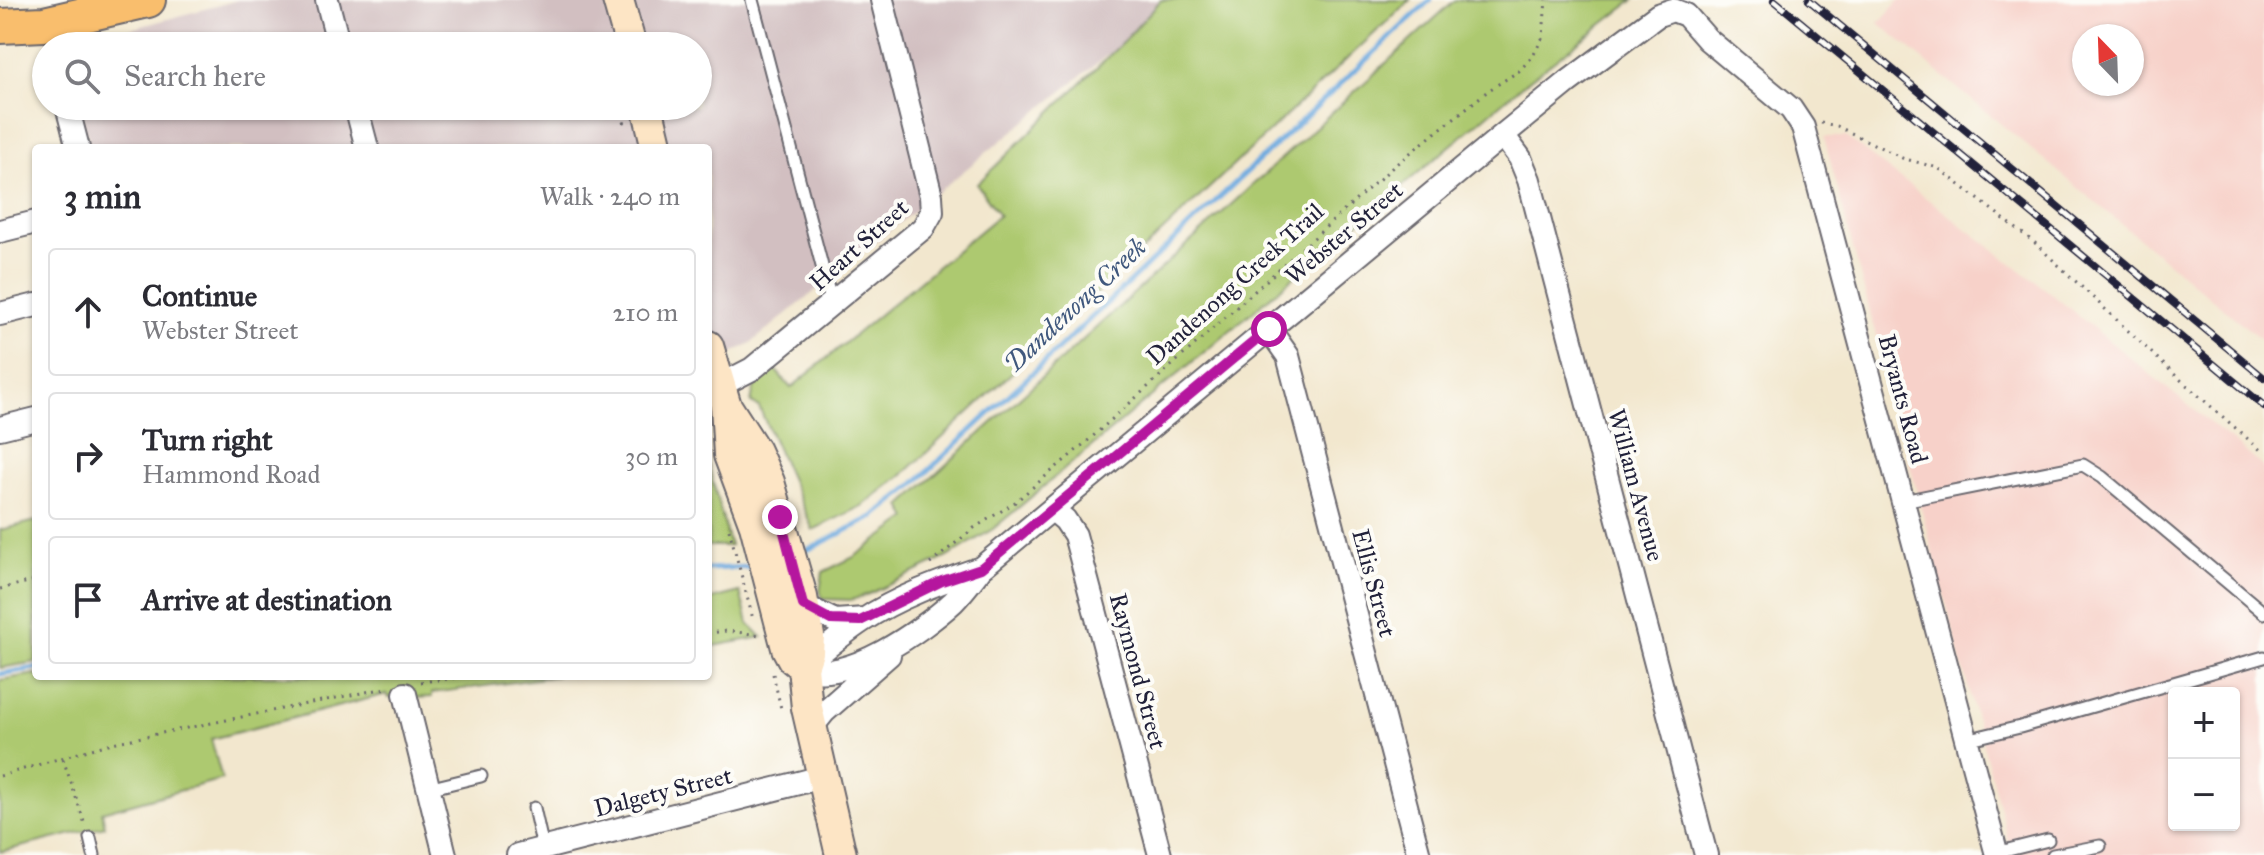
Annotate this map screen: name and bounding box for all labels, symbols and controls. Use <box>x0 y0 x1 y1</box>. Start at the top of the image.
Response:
north arrow <box>2072 24 2144 96</box>
search box <box>32 32 712 120</box>
icon: search <box>60 54 104 98</box>
text: Search here <box>124 58 266 94</box>
street label: Webster Street <box>1279 175 1409 291</box>
text: 3 min <box>64 176 141 217</box>
text: Walk · 240 m <box>540 180 680 212</box>
street label: Heart Street <box>803 192 915 297</box>
street label: Dandenong Creek Trail <box>1140 196 1330 372</box>
water label: Dandenong Creek <box>997 231 1153 379</box>
text: Continue <box>142 278 257 314</box>
icon: ahead <box>66 290 110 334</box>
text: 210 m <box>612 296 678 328</box>
route start <box>1251 311 1287 347</box>
text: Webster Street <box>142 314 299 346</box>
street label: Bryants Road <box>1871 331 1935 467</box>
street label: William Avenue <box>1601 406 1671 564</box>
text: Turn right <box>142 422 273 458</box>
icon: right <box>66 434 110 478</box>
text: 30 m <box>625 440 678 472</box>
text: Hammond Road <box>142 458 321 490</box>
route end <box>762 499 798 535</box>
street label: Ellis Street <box>1345 526 1403 641</box>
icon: arrive <box>66 578 110 622</box>
text: Arrive at destination <box>142 582 392 618</box>
street label: Raymond Street <box>1103 590 1173 753</box>
map controls <box>2168 687 2240 831</box>
button: + <box>2168 687 2240 759</box>
button: − <box>2168 759 2240 831</box>
street label: Dalgety Street <box>591 760 736 824</box>

